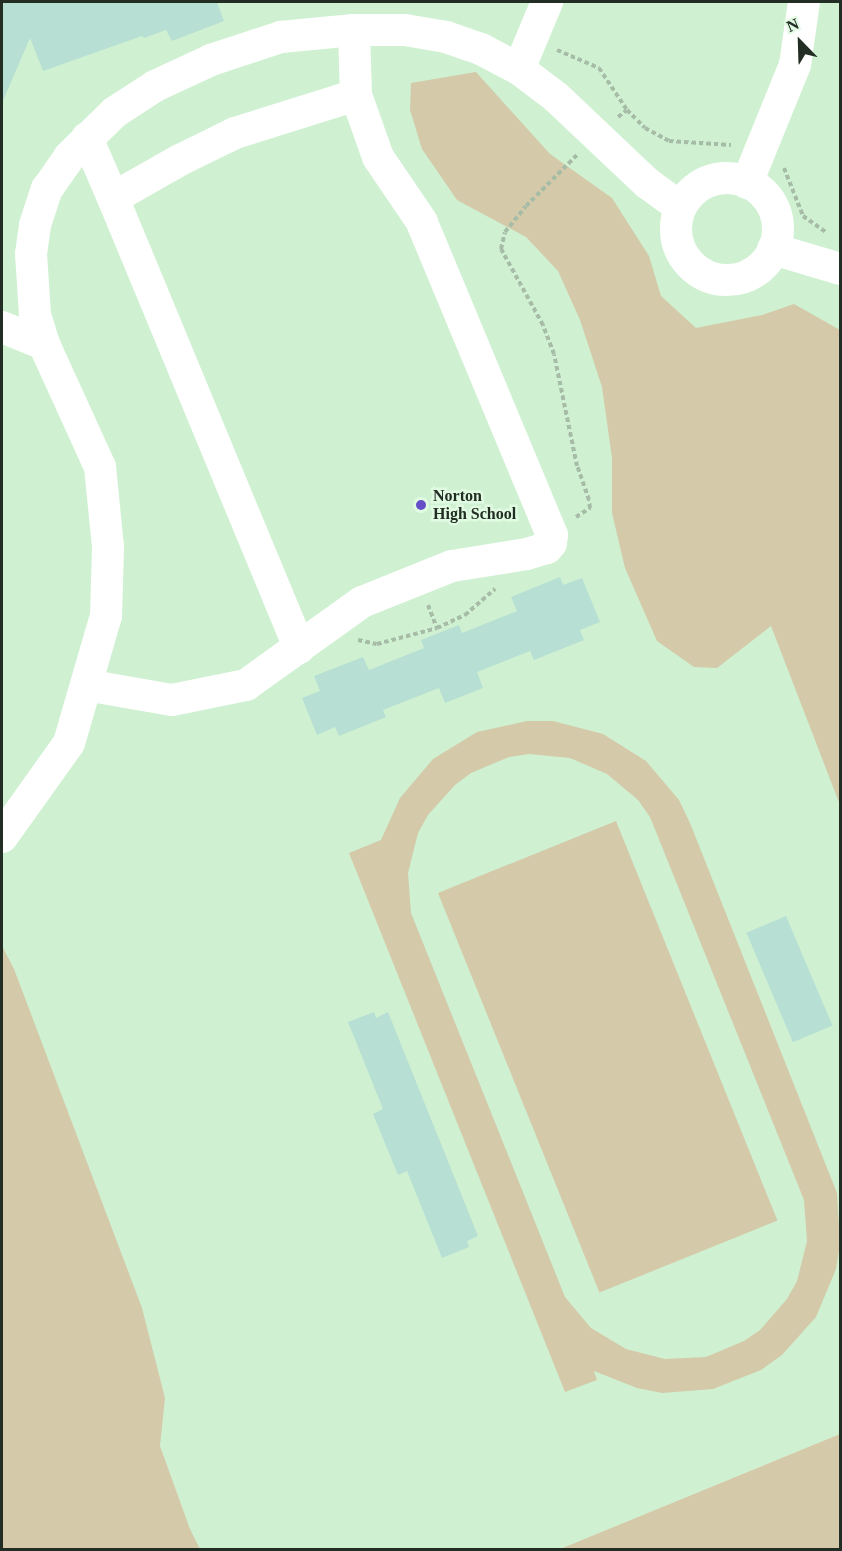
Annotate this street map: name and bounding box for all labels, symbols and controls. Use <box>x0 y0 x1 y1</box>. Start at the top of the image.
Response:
north arrow <box>770 12 830 72</box>
text: N <box>784 15 801 35</box>
place label: Norton High School <box>433 486 516 524</box>
marker: Norton High School <box>414 498 428 512</box>

